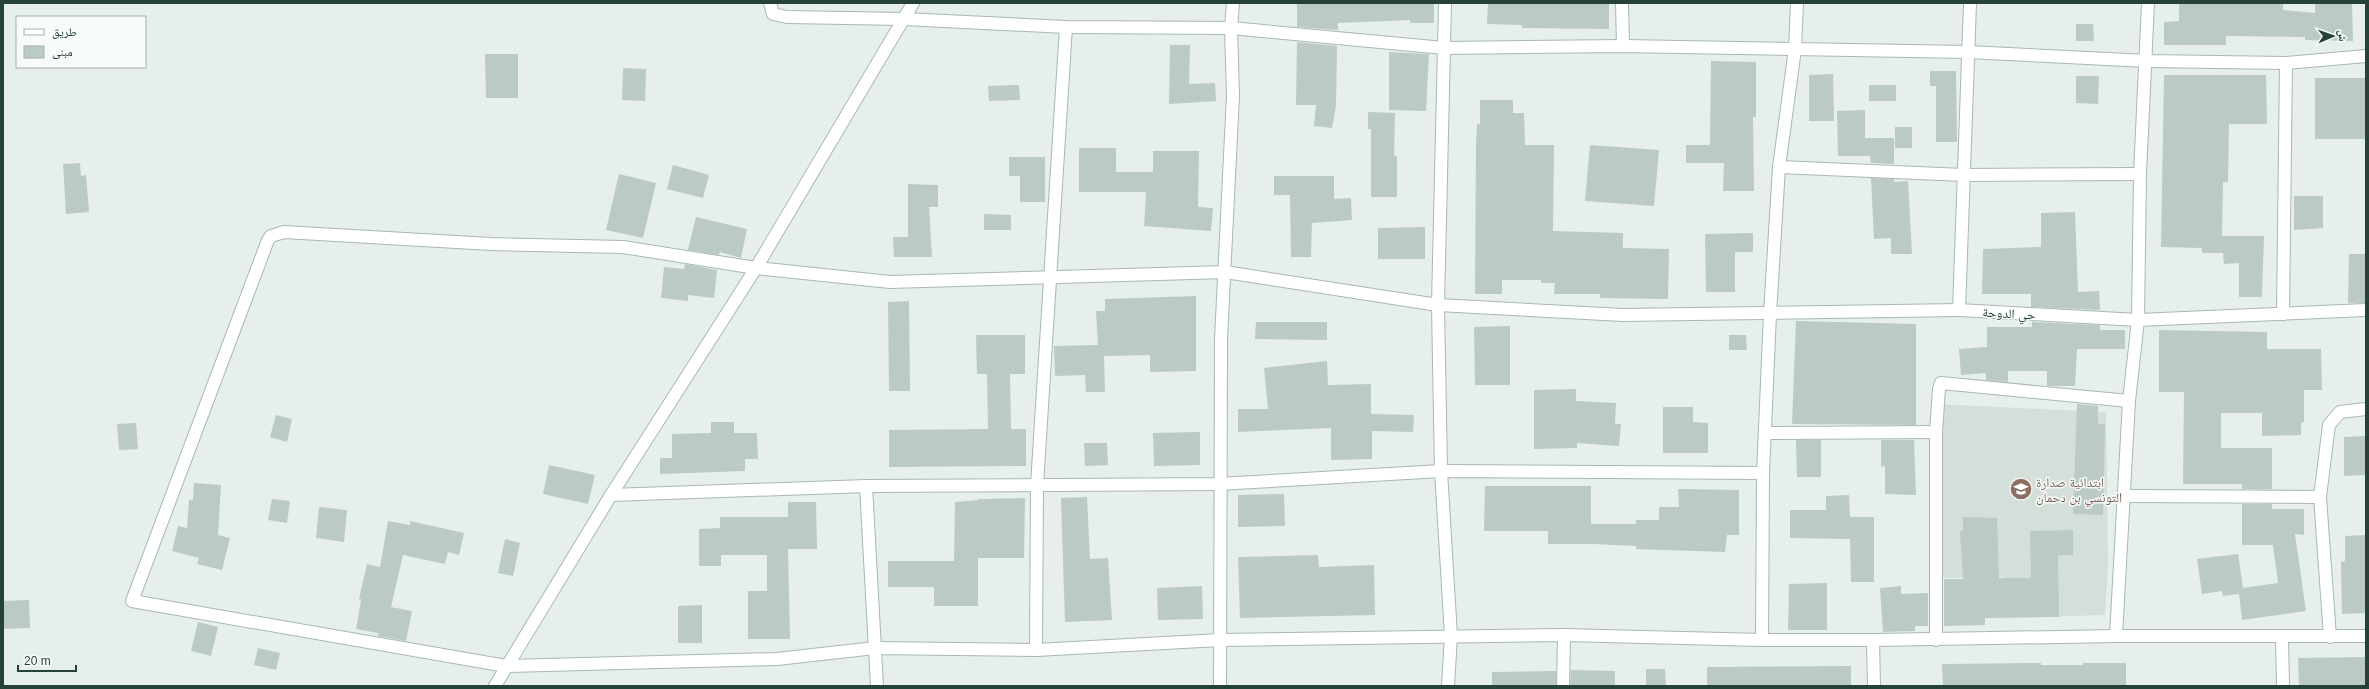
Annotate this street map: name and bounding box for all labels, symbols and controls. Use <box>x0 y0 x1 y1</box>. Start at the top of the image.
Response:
legend <box>16 16 146 68</box>
north arrow <box>2313 16 2353 56</box>
text: طريق <box>52 25 77 39</box>
text: ش <box>2335 30 2349 42</box>
text: مبنى <box>52 45 73 59</box>
street label: حي الدوحة <box>1982 305 2036 326</box>
place label: ابتدائية صدارة التونسي بن دحمان <box>2036 475 2122 508</box>
school or university icon: ابتدائية صدارة التونسي بن دحمان <box>2008 476 2034 502</box>
scale bar <box>18 647 76 673</box>
text: 20 m <box>24 654 51 668</box>

